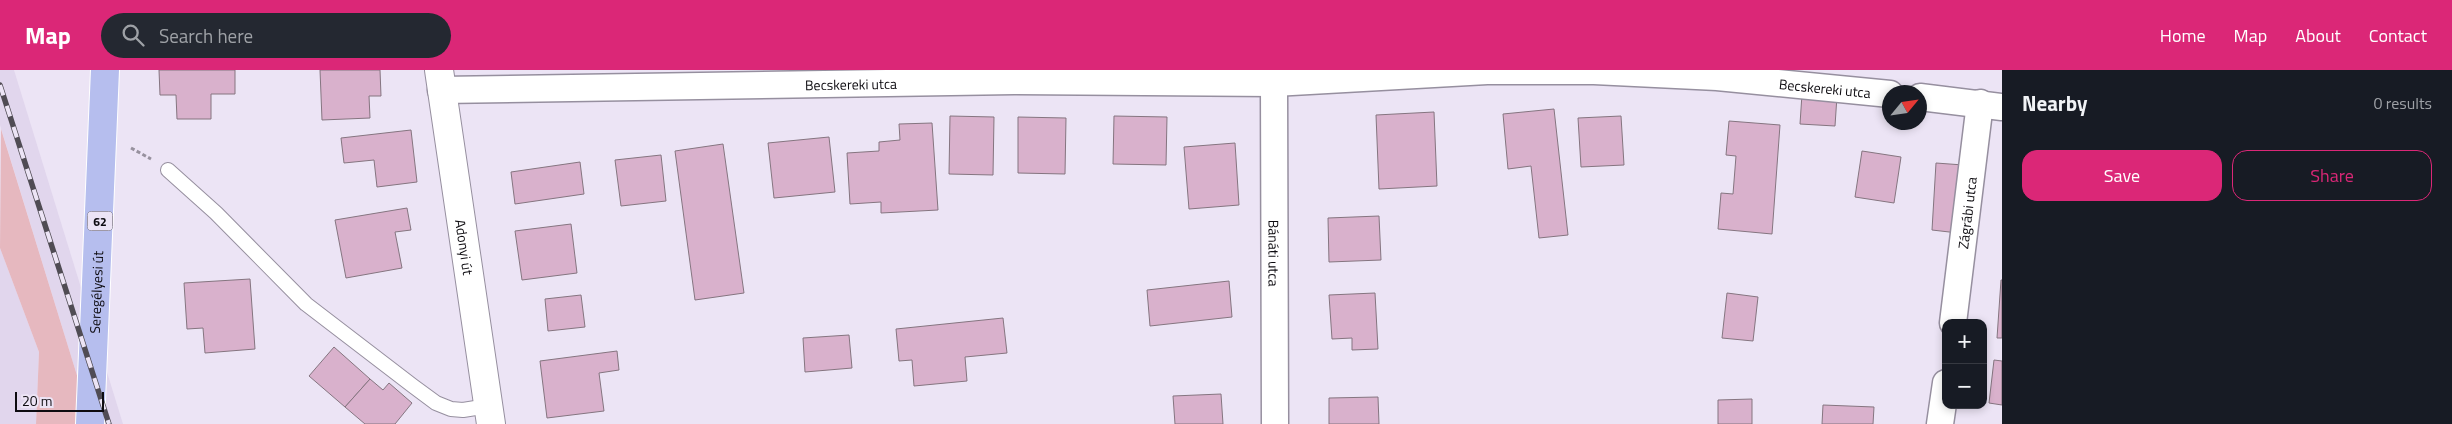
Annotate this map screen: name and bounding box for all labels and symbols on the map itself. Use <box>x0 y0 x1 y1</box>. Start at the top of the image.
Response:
street label: Becskereki utca <box>805 72 897 95</box>
street label: Becskereki utca <box>1778 73 1872 103</box>
north arrow <box>1882 85 1927 130</box>
street label: Zágrábi utca <box>1952 175 1981 250</box>
road number: 62 <box>88 212 112 230</box>
street label: Adonyi út <box>451 218 479 276</box>
street label: Bánáti utca <box>1264 220 1285 286</box>
street label: Seregélyesi út <box>83 250 108 334</box>
scale bar <box>15 389 104 412</box>

